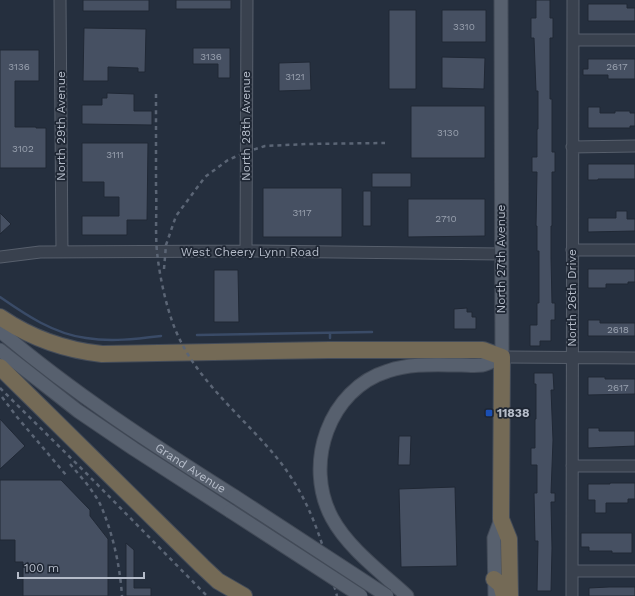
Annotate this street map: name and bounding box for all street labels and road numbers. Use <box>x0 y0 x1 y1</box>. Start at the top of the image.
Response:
street label: North 29th Avenue <box>54 71 68 181</box>
street label: North 28th Avenue <box>239 71 253 181</box>
street label: North 27th Avenue <box>494 204 508 314</box>
street label: West Cheery Lynn Road <box>181 245 319 259</box>
street label: North 26th Drive <box>565 249 579 347</box>
street label: Grand Avenue <box>153 440 229 496</box>

